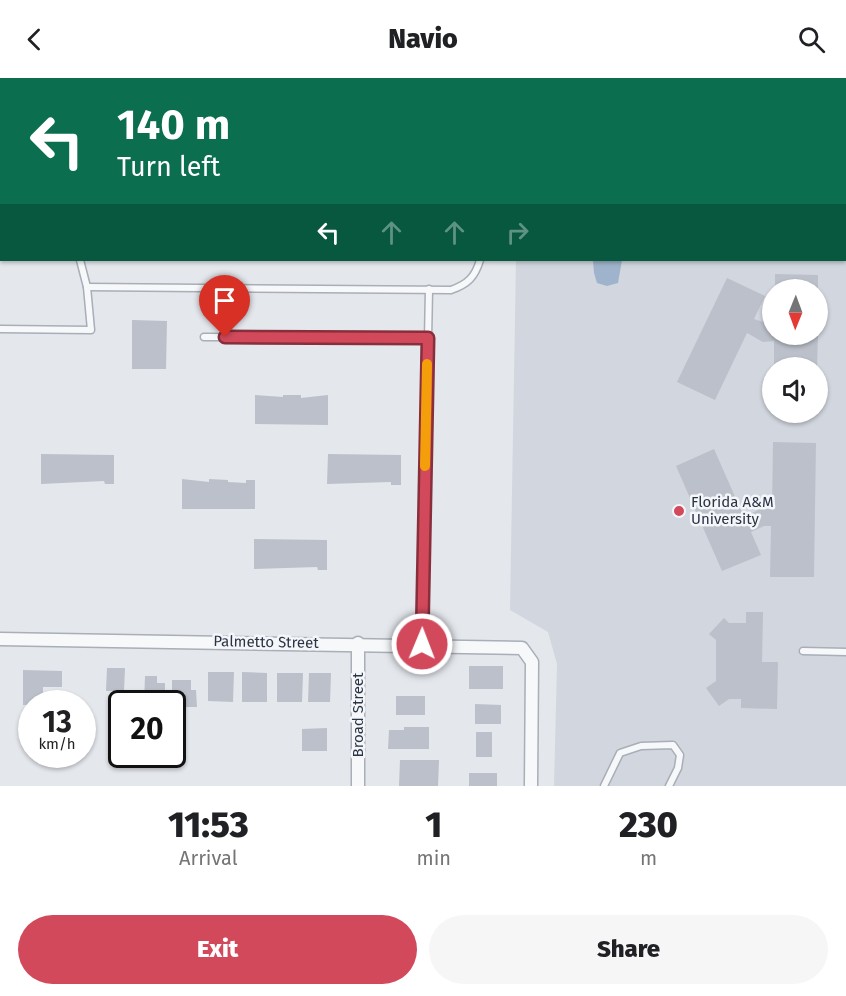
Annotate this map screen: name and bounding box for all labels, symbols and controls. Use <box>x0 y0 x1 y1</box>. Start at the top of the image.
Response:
icon: back <box>18 23 51 56</box>
text: Navio <box>388 23 458 55</box>
icon: search <box>795 23 828 56</box>
text: 140 m <box>117 100 230 150</box>
icon: left <box>18 102 96 180</box>
text: Turn left <box>117 151 220 183</box>
icon: left <box>312 216 345 249</box>
icon: ahead <box>375 216 408 249</box>
icon: ahead <box>438 216 471 249</box>
icon: right <box>501 216 534 249</box>
pin <box>199 275 250 337</box>
north arrow <box>762 279 828 345</box>
map controls <box>762 279 828 423</box>
icon: arrive <box>208 284 241 317</box>
button: sound <box>762 357 828 423</box>
place label: Florida A&M University <box>691 493 774 528</box>
marker: Florida A&M University <box>672 504 686 518</box>
position arrow <box>390 612 454 676</box>
street label: Palmetto Street <box>213 632 319 652</box>
street label: Broad Street <box>349 672 367 757</box>
speed limit sign: 20 <box>108 690 186 768</box>
text: 13 <box>42 704 72 740</box>
text: km/h <box>38 735 76 753</box>
text: 11:53 <box>168 803 249 847</box>
text: 1 <box>425 803 442 847</box>
text: 230 <box>619 803 678 847</box>
text: Arrival <box>179 846 238 870</box>
text: min <box>417 846 451 870</box>
text: m <box>640 846 657 870</box>
button: Exit <box>18 915 417 984</box>
button: Share <box>429 915 828 984</box>

